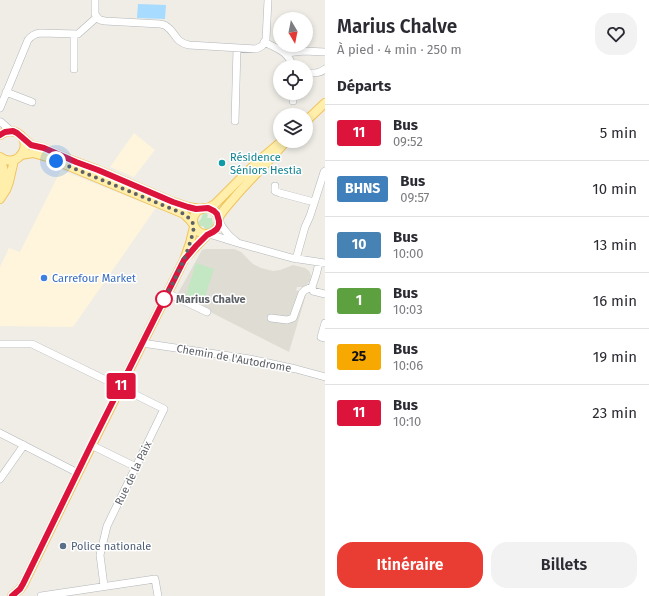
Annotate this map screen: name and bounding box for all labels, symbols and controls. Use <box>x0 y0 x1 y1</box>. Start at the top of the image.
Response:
north arrow <box>273 12 313 52</box>
map controls <box>273 12 313 148</box>
button: heart <box>595 13 637 55</box>
text: Marius Chalve <box>337 15 457 38</box>
text: À pied · 4 min · 250 m <box>337 42 462 57</box>
button: locate <box>273 60 313 100</box>
text: Départs <box>337 77 391 95</box>
button: layers <box>273 108 313 148</box>
text: Bus <box>393 116 418 134</box>
text: 11 <box>353 124 365 141</box>
text: 5 min <box>600 124 637 142</box>
text: 09:52 <box>393 134 423 149</box>
your location <box>46 151 66 171</box>
place label: Résidence Séniors Hestia <box>230 151 302 177</box>
marker: Résidence Séniors Hestia <box>217 158 227 168</box>
text: Bus <box>400 172 425 190</box>
text: BHNS <box>345 180 380 197</box>
text: 10 min <box>592 180 637 198</box>
text: 09:57 <box>400 190 429 205</box>
text: Bus <box>393 228 418 246</box>
text: 10 <box>352 236 366 253</box>
text: 13 min <box>593 236 637 254</box>
text: 10:00 <box>393 246 424 261</box>
place label: Carrefour Market <box>52 272 136 285</box>
marker: Carrefour Market <box>39 273 49 283</box>
text: Bus <box>393 284 418 302</box>
marker: Marius Chalve <box>155 290 173 308</box>
text: 1 <box>356 292 362 309</box>
text: 16 min <box>593 292 637 310</box>
place label: Marius Chalve <box>176 293 246 306</box>
text: 10:03 <box>393 302 423 317</box>
text: Bus <box>393 340 418 358</box>
street label: Chemin de l'Autodrome <box>176 342 292 375</box>
text: 25 <box>352 348 366 365</box>
text: 19 min <box>593 348 637 366</box>
text: 10:06 <box>393 358 423 373</box>
line badge: 11 <box>103 373 139 399</box>
text: 11 <box>115 377 127 394</box>
text: Bus <box>393 396 418 414</box>
text: 11 <box>353 404 365 421</box>
text: 23 min <box>592 404 637 422</box>
text: 10:10 <box>393 414 421 429</box>
street label: Rue de la Paix <box>112 438 155 507</box>
place label: Police nationale <box>71 540 151 553</box>
marker: Police nationale <box>58 541 68 551</box>
button: Itinéraire <box>337 542 483 588</box>
button: Billets <box>491 542 637 588</box>

